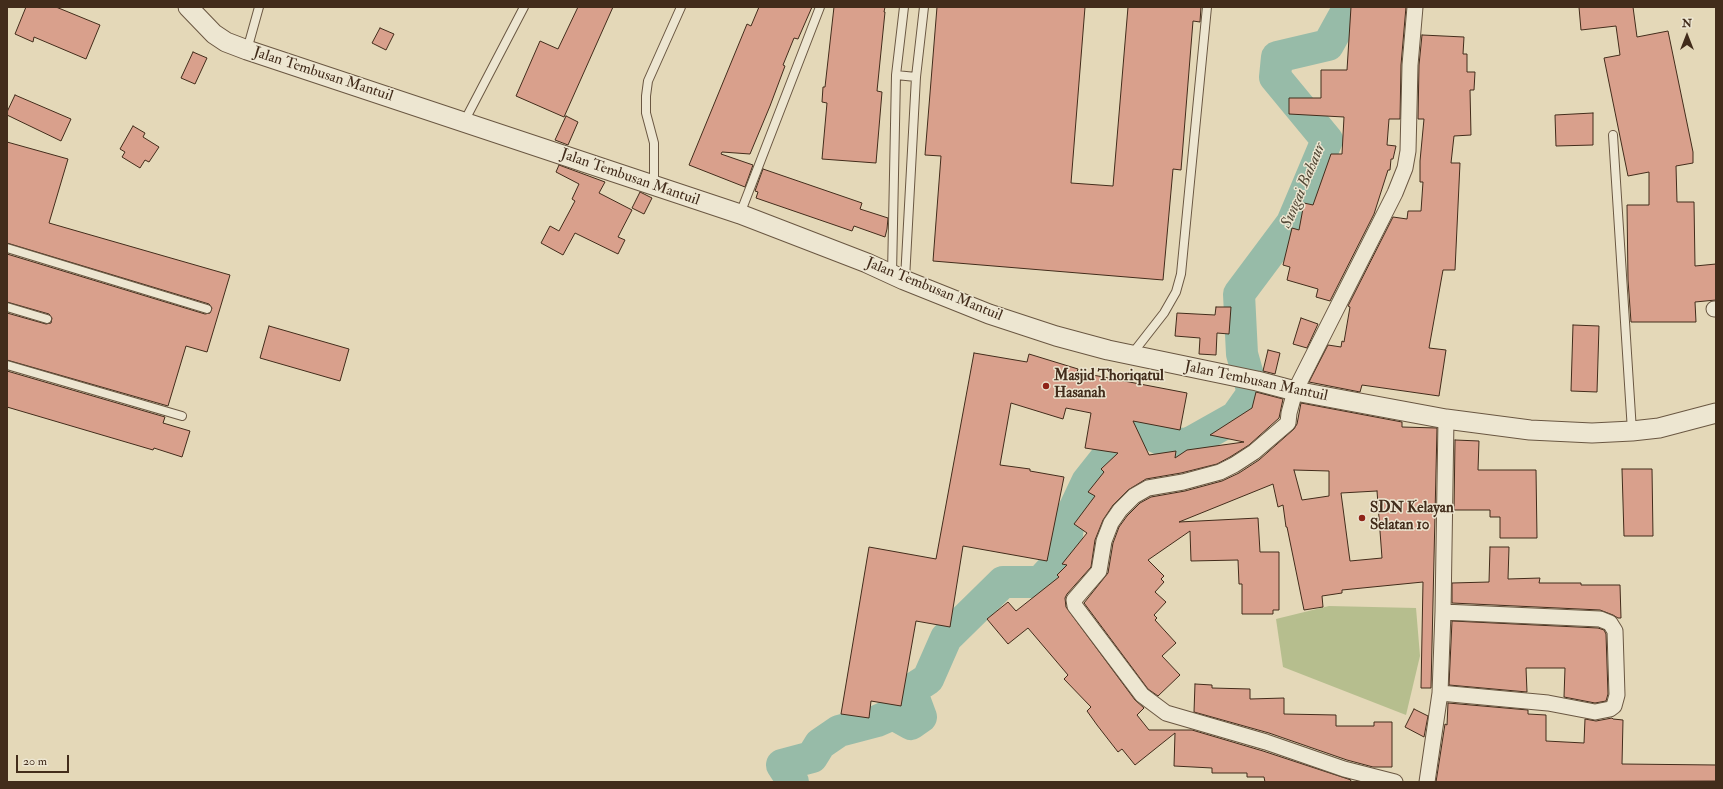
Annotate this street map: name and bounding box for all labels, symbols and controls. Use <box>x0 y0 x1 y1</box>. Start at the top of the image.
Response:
north arrow <box>1667 16 1707 56</box>
text: N <box>1682 17 1692 30</box>
street label: Jalan Tembusan Mantuil <box>251 44 395 106</box>
water label: Sungai Bahaur <box>1277 140 1331 232</box>
street label: Jalan Tembusan Mantuil <box>558 146 702 210</box>
street label: Jalan Tembusan Mantuil <box>863 254 1005 326</box>
street label: Jalan Tembusan Mantuil <box>1183 358 1329 406</box>
place label: Masjid Thoriqatul Hasanah <box>1054 368 1164 403</box>
marker: Masjid Thoriqatul Hasanah <box>1041 381 1051 391</box>
place label: SDN Kelayan Selatan 10 <box>1370 500 1454 535</box>
marker: SDN Kelayan Selatan 10 <box>1357 513 1367 523</box>
scale bar <box>18 747 71 773</box>
text: 20 m <box>23 754 47 769</box>

